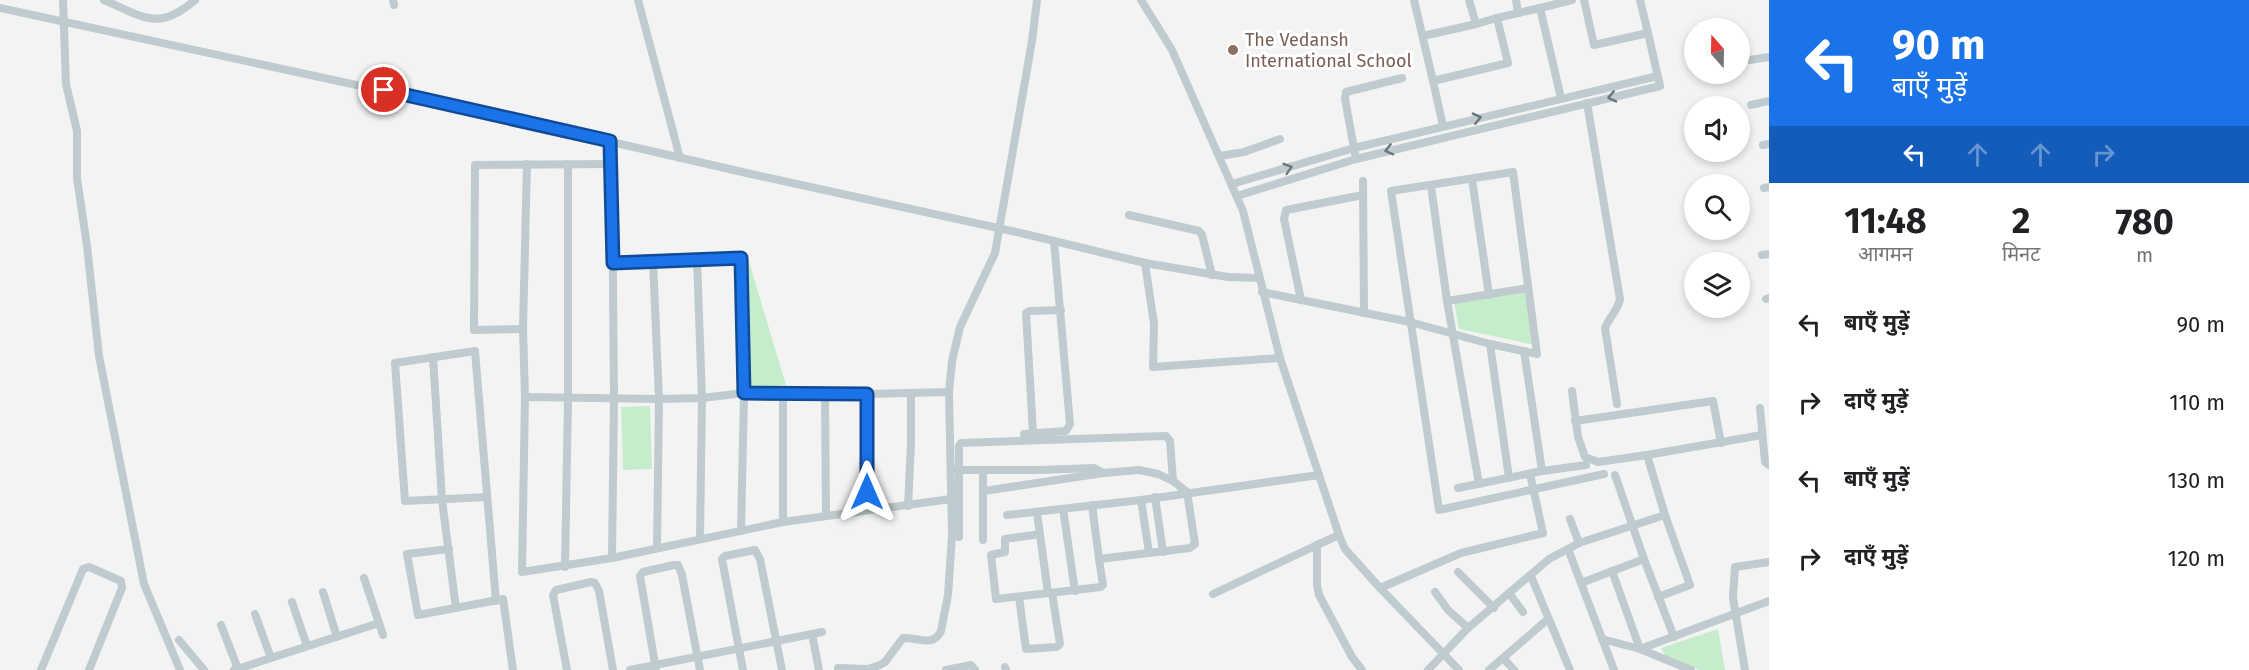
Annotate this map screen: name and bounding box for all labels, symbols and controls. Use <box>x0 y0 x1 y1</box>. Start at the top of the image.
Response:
north arrow <box>1684 18 1750 84</box>
map controls <box>1684 18 1750 318</box>
text: 90 m <box>1892 20 1986 70</box>
icon: left <box>1793 24 1871 102</box>
place label: The Vedansh International School <box>1245 29 1412 72</box>
marker: The Vedansh International School <box>1226 43 1240 57</box>
pin <box>358 64 409 115</box>
text: बाएँ मुड़ें <box>1892 71 1967 103</box>
icon: arrive <box>367 73 400 106</box>
one-way arrow <box>1607 90 1617 103</box>
button: sound <box>1684 96 1750 162</box>
one-way arrow <box>1471 112 1481 125</box>
icon: left <box>1898 138 1931 171</box>
icon: ahead <box>1961 138 1994 171</box>
icon: ahead <box>2024 138 2057 171</box>
icon: right <box>2087 138 2120 171</box>
one-way arrow <box>1384 143 1394 156</box>
one-way arrow <box>1282 163 1293 175</box>
button: search <box>1684 174 1750 240</box>
text: 11:48 <box>1844 199 1927 243</box>
text: 2 <box>2012 199 2030 243</box>
text: 780 <box>2116 200 2174 244</box>
text: आगमन <box>1858 242 1913 266</box>
text: मिनट <box>2002 242 2040 266</box>
text: m <box>2136 243 2153 267</box>
button: layers <box>1684 252 1750 318</box>
icon: left <box>1793 308 1826 341</box>
text: बाएँ मुड़ें <box>1844 309 1910 336</box>
text: 90 m <box>2176 311 2225 338</box>
icon: right <box>1793 386 1826 419</box>
text: दाएँ मुड़ें <box>1844 387 1908 414</box>
text: 110 m <box>2169 389 2225 416</box>
position arrow <box>835 460 899 524</box>
icon: left <box>1793 464 1826 497</box>
text: बाएँ मुड़ें <box>1844 465 1910 492</box>
text: 130 m <box>2168 467 2225 494</box>
icon: right <box>1793 542 1826 575</box>
text: दाएँ मुड़ें <box>1844 543 1908 570</box>
text: 120 m <box>2168 545 2225 572</box>

